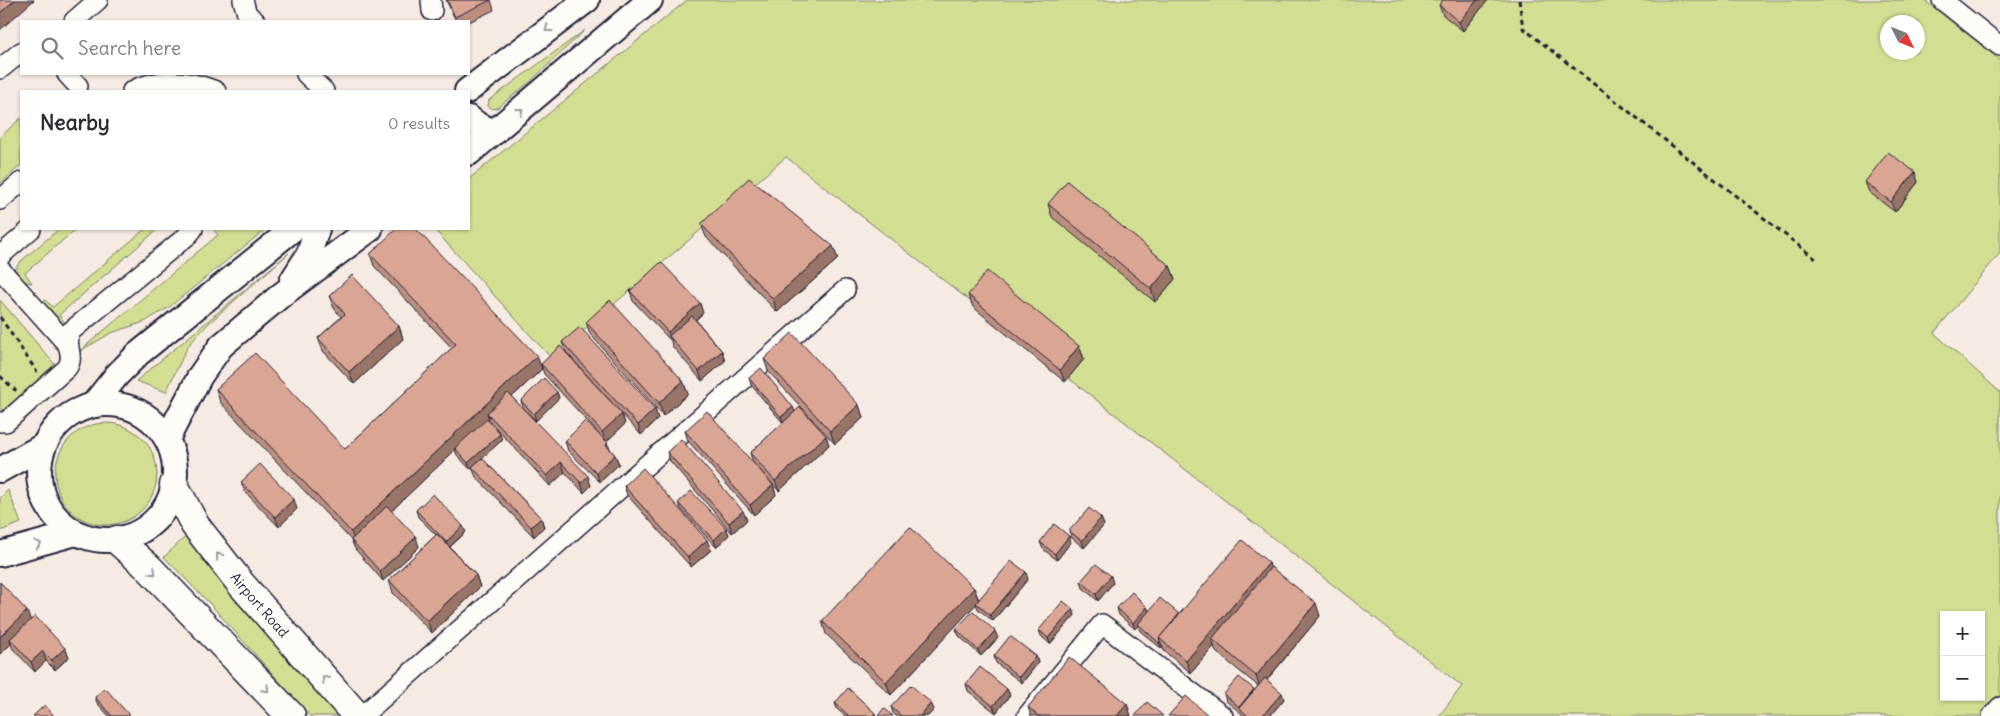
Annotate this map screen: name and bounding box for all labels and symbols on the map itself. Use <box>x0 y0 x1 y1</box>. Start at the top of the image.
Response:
north arrow <box>1880 15 1925 60</box>
one-way arrow <box>545 24 554 32</box>
one-way arrow <box>514 108 523 117</box>
one-way arrow <box>33 539 41 549</box>
one-way arrow <box>217 553 225 562</box>
one-way arrow <box>147 566 156 575</box>
street label: Airport Road <box>226 569 293 641</box>
one-way arrow <box>322 676 331 685</box>
one-way arrow <box>260 684 269 693</box>

